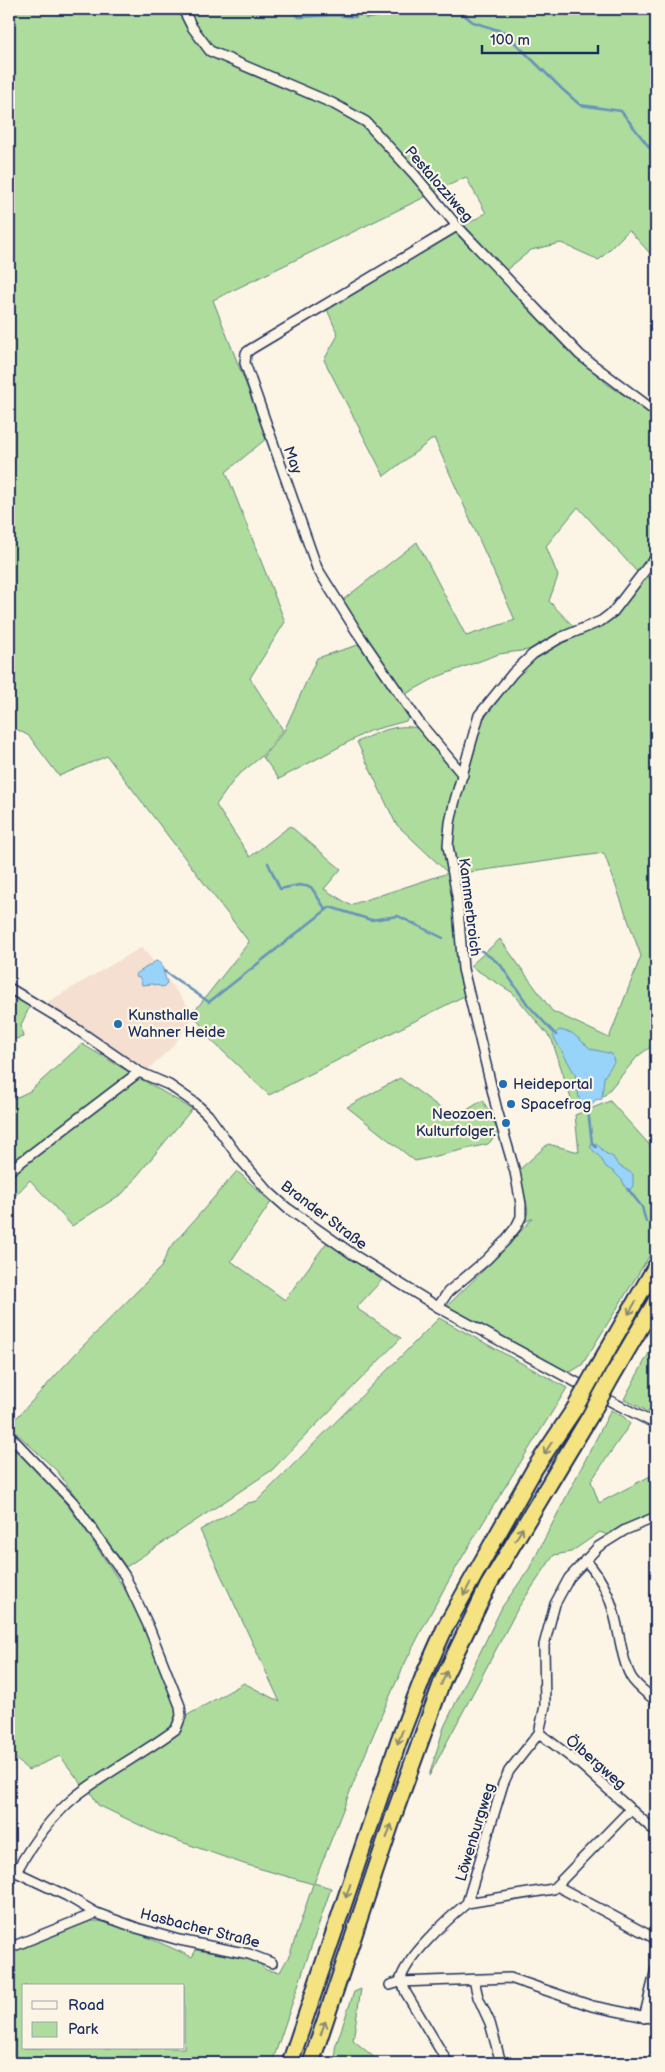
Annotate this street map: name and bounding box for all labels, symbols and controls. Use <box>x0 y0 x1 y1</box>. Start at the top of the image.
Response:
scale bar <box>482 22 599 54</box>
text: 100 m <box>490 31 530 50</box>
street label: Pestalozziweg <box>400 142 477 226</box>
street label: May <box>279 444 306 477</box>
street label: Kammerbroich <box>454 857 485 957</box>
place label: Kunsthalle Wahner Heide <box>128 1006 225 1042</box>
marker: Kunsthalle Wahner Heide <box>112 1018 124 1030</box>
place label: Heideportal <box>513 1075 593 1094</box>
marker: Heideportal <box>497 1078 509 1090</box>
place label: Spacefrog <box>521 1095 591 1114</box>
marker: Spacefrog <box>505 1098 517 1110</box>
place label: Neozoen. Kulturfolger. <box>416 1105 496 1141</box>
marker: Neozoen. Kulturfolger. <box>500 1117 512 1129</box>
street label: Brander Straße <box>277 1177 371 1254</box>
one-way arrow <box>626 1300 636 1315</box>
one-way arrow <box>543 1441 553 1455</box>
one-way arrow <box>514 1527 524 1541</box>
one-way arrow <box>461 1581 471 1596</box>
one-way arrow <box>440 1671 450 1686</box>
one-way arrow <box>395 1729 404 1744</box>
street label: Ölbergweg <box>562 1731 630 1794</box>
street label: Löwenburgweg <box>451 1781 499 1884</box>
one-way arrow <box>385 1823 394 1839</box>
one-way arrow <box>343 1883 352 1898</box>
street label: Hasbacher Straße <box>138 1904 262 1953</box>
legend <box>22 1984 185 2050</box>
text: Road <box>68 1996 104 2015</box>
text: Park <box>68 2020 99 2039</box>
one-way arrow <box>318 2020 328 2036</box>

